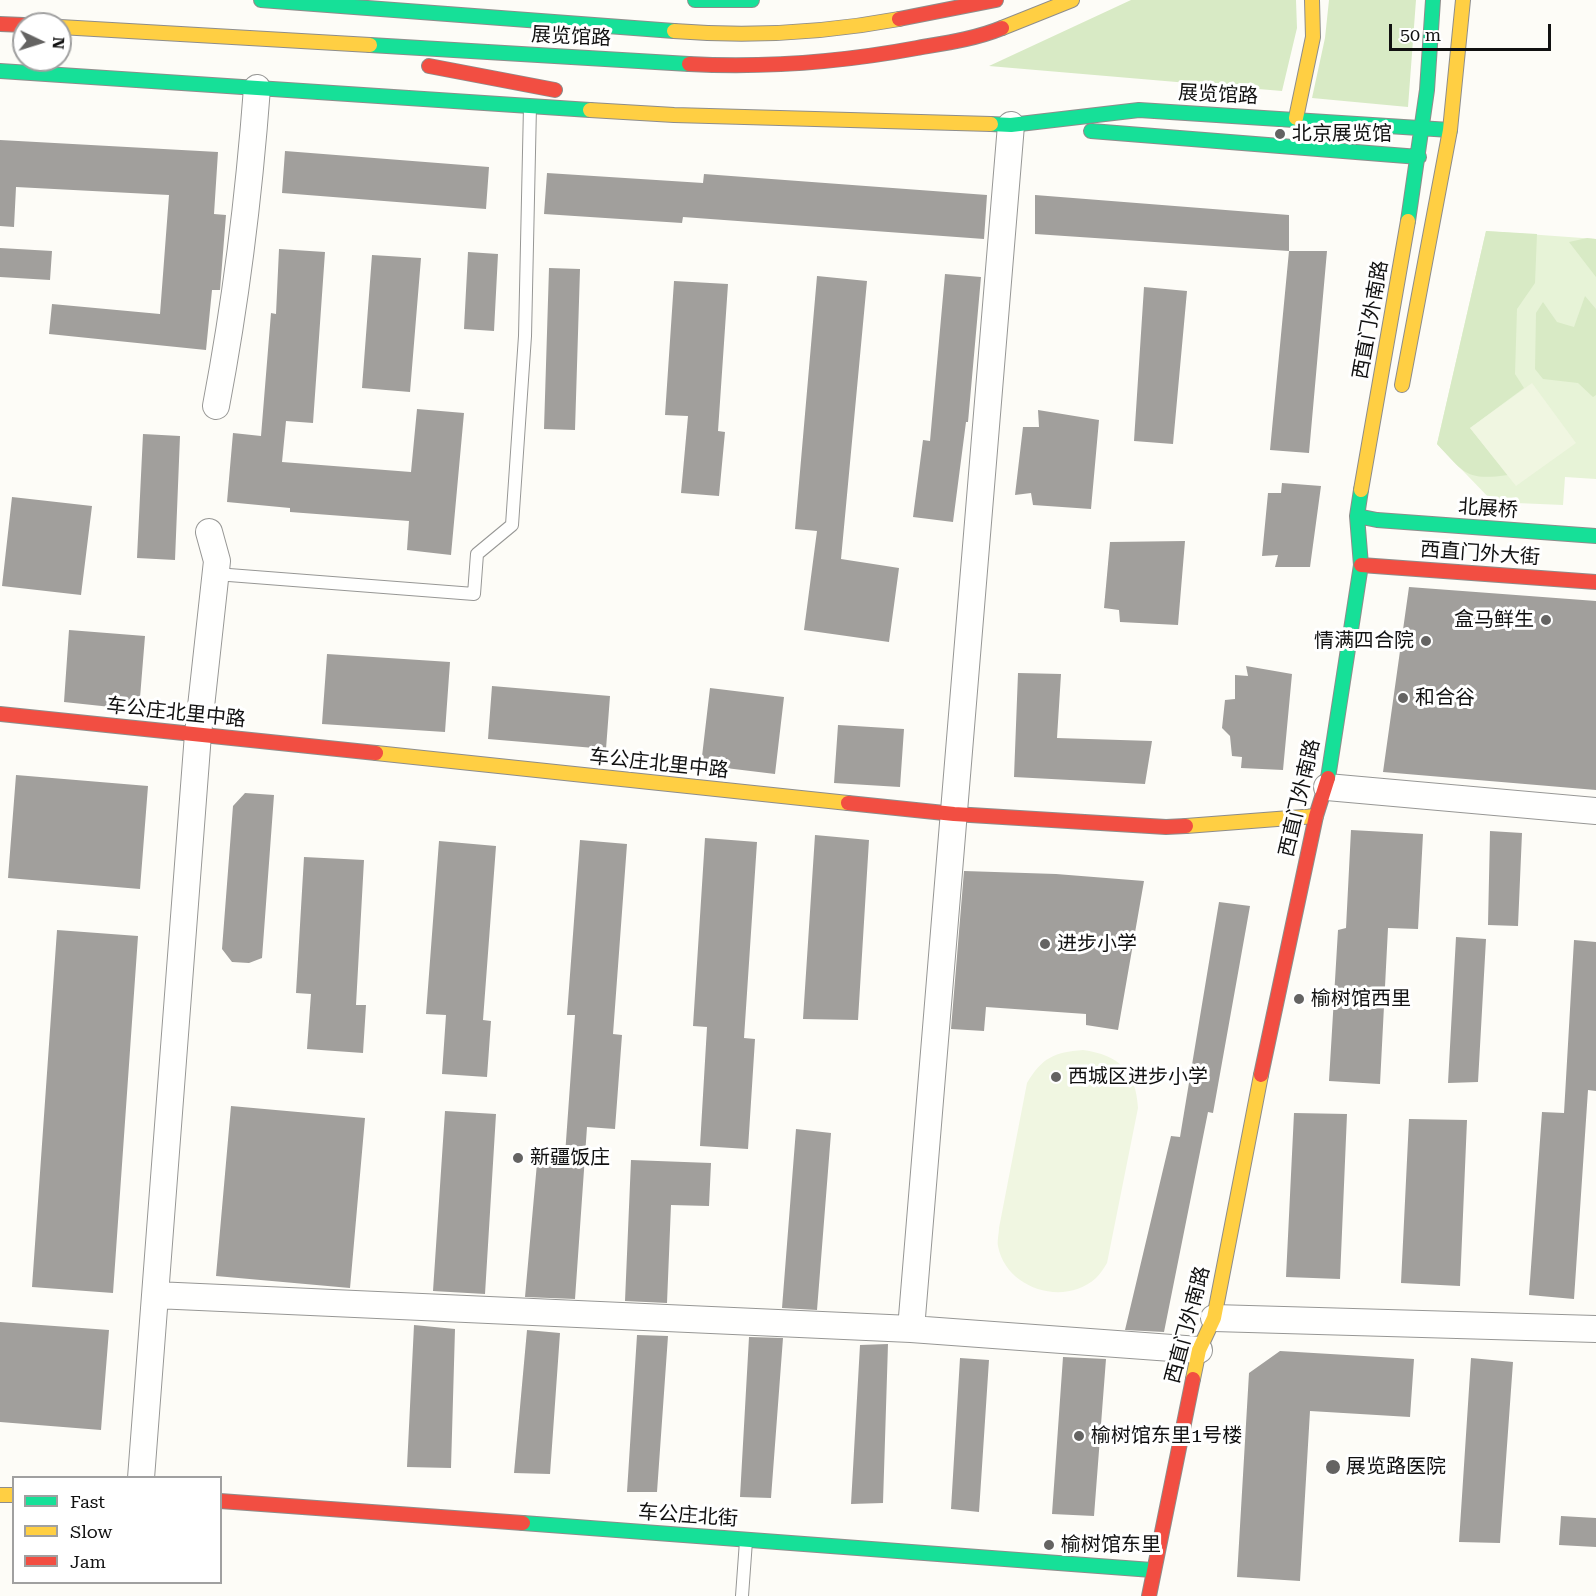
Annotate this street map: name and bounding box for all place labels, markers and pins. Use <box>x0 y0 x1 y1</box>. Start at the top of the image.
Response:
place label: 北京展览馆 <box>1292 122 1392 146</box>
marker: 北京展览馆 <box>1273 127 1287 141</box>
place label: 盒马鲜生 <box>1454 608 1534 632</box>
marker: 盒马鲜生 <box>1539 613 1553 627</box>
place label: 情满四合院 <box>1314 629 1414 653</box>
marker: 情满四合院 <box>1419 634 1433 648</box>
place label: 和合谷 <box>1415 686 1475 710</box>
marker: 和合谷 <box>1396 691 1410 705</box>
place label: 进步小学 <box>1057 932 1137 956</box>
marker: 进步小学 <box>1038 937 1052 951</box>
place label: 榆树馆西里 <box>1311 987 1411 1011</box>
marker: 榆树馆西里 <box>1292 992 1306 1006</box>
place label: 西城区进步小学 <box>1068 1065 1208 1089</box>
marker: 西城区进步小学 <box>1049 1070 1063 1084</box>
place label: 新疆饭庄 <box>530 1146 610 1170</box>
marker: 新疆饭庄 <box>511 1151 525 1165</box>
place label: 榆树馆东里1号楼 <box>1091 1424 1242 1448</box>
marker: 榆树馆东里1号楼 <box>1072 1429 1086 1443</box>
place label: 展览路医院 <box>1346 1455 1446 1479</box>
marker: 展览路医院 <box>1324 1458 1342 1476</box>
place label: 榆树馆东里 <box>1061 1533 1161 1557</box>
marker: 榆树馆东里 <box>1042 1538 1056 1552</box>

